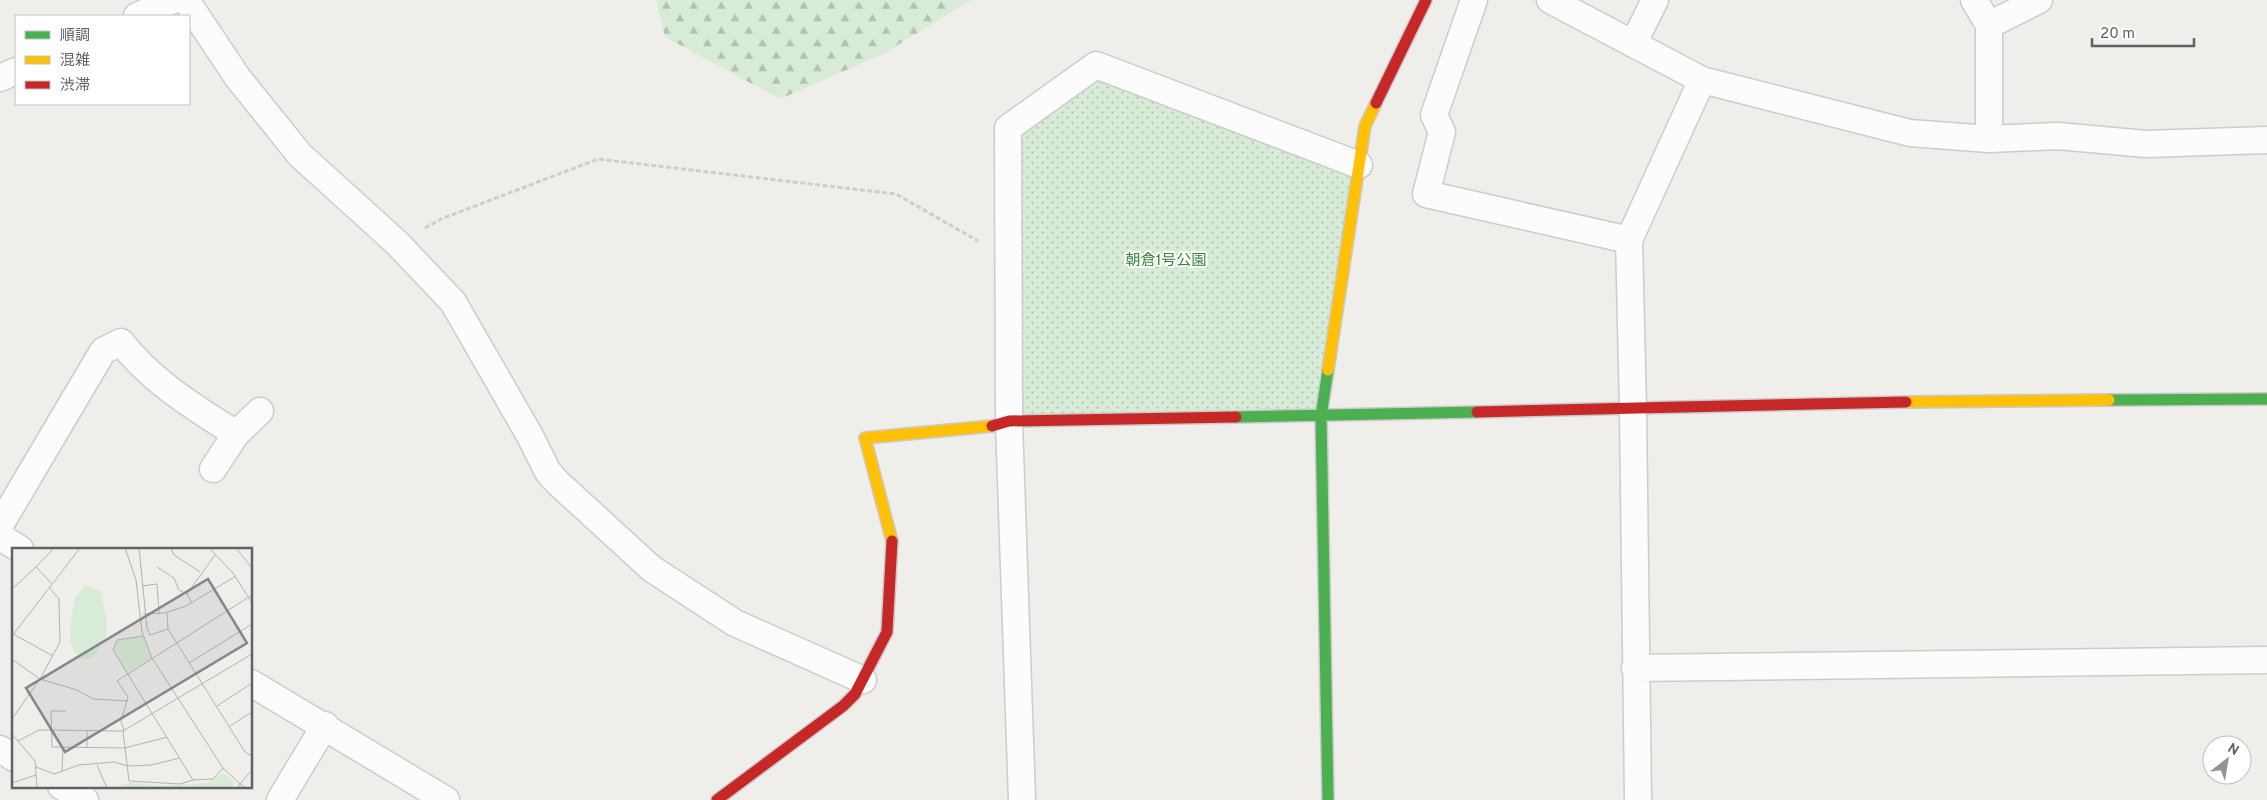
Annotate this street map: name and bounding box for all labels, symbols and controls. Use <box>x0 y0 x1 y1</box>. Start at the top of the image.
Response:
legend <box>15 15 190 105</box>
scale bar <box>2092 15 2194 47</box>
text: 20 m <box>2100 25 2135 44</box>
text: 順調 <box>60 27 90 46</box>
text: 混雑 <box>60 52 90 71</box>
text: 渋滞 <box>60 77 90 96</box>
park label: 朝倉1号公園 <box>1126 252 1206 271</box>
inset map <box>12 548 252 788</box>
north arrow <box>2202 735 2252 785</box>
text: N <box>2224 740 2242 760</box>

